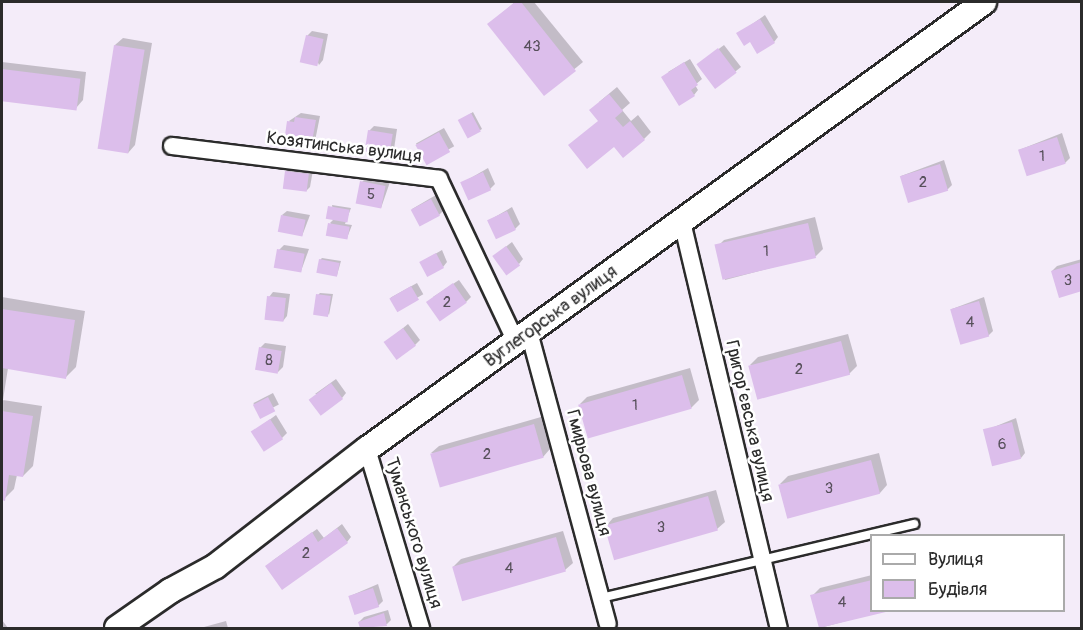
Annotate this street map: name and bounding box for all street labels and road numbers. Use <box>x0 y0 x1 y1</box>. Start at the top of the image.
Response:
street label: Козятинська вулиця <box>265 128 423 168</box>
street label: Вуглегорська вулиця <box>480 261 622 373</box>
street label: Григор’євська вулиця <box>720 338 778 504</box>
street label: Гмирьова вулиця <box>561 407 615 539</box>
street label: Туманського вулиця <box>380 455 446 611</box>

